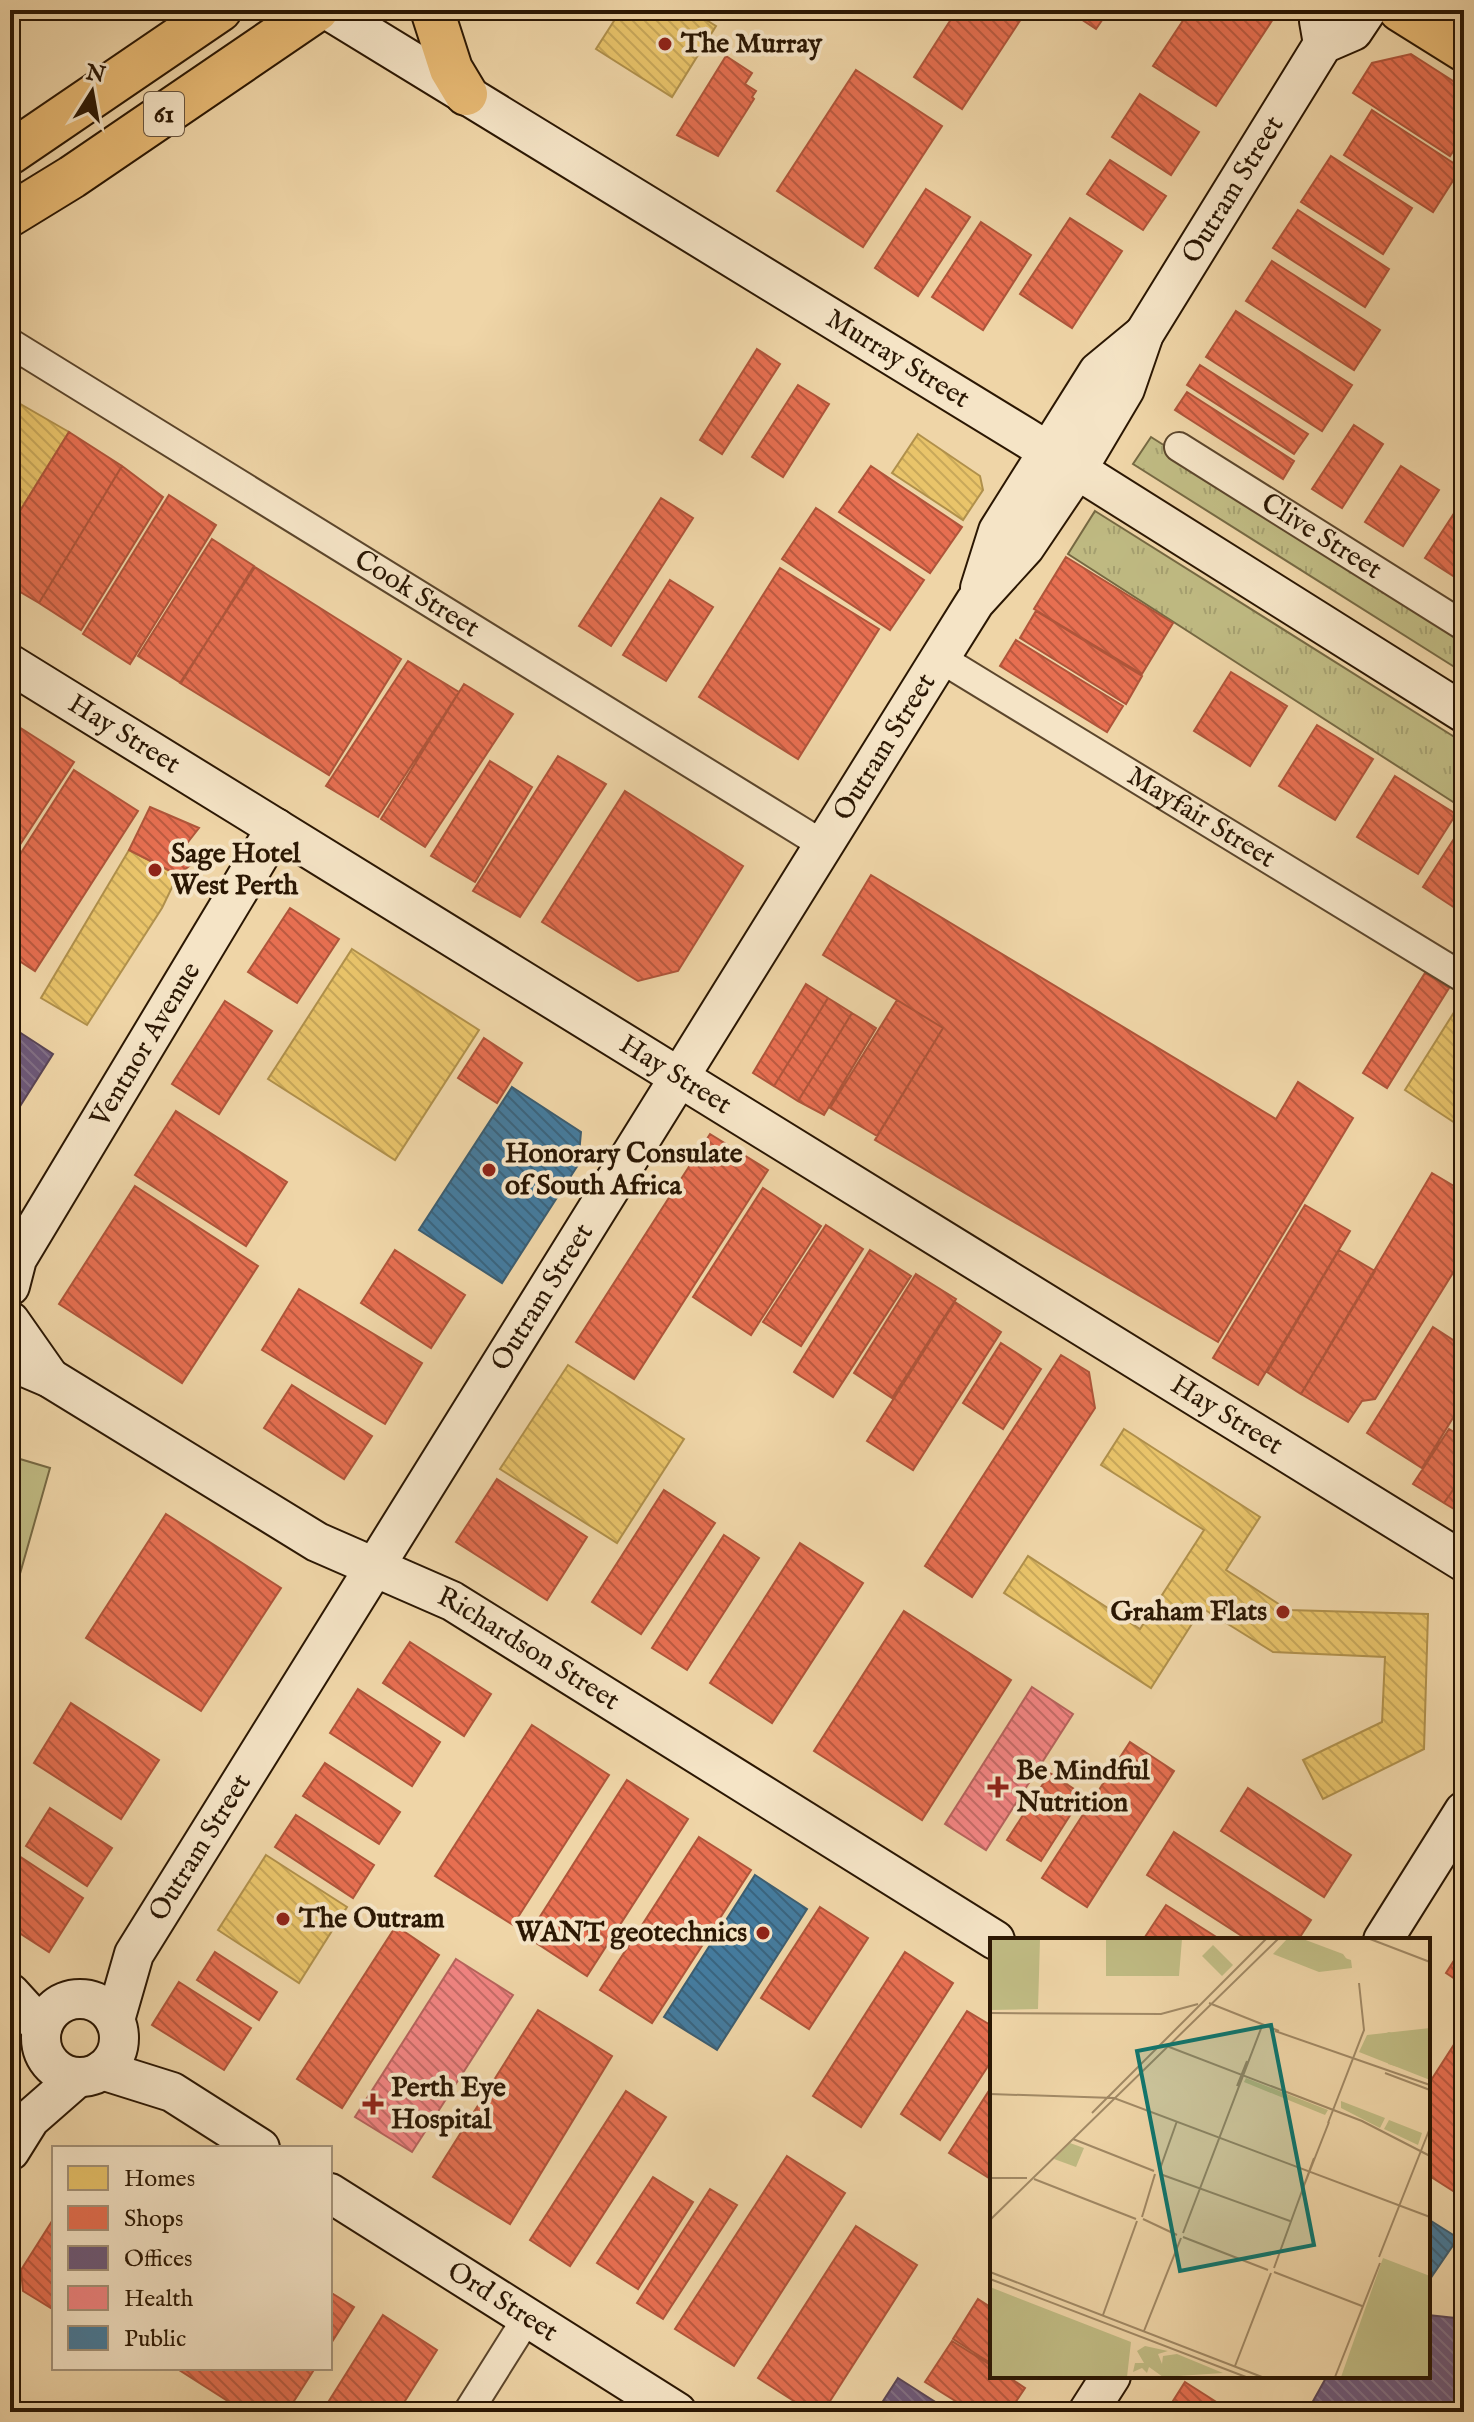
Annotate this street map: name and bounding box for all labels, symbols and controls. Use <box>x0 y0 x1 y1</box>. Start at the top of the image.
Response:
place label: The Murray <box>680 27 823 62</box>
marker: The Murray <box>656 35 674 53</box>
north arrow <box>52 52 132 132</box>
text: N <box>82 59 107 90</box>
road number: 61 <box>144 92 184 136</box>
street label: Outram Street <box>1174 109 1292 270</box>
street label: Murray Street <box>819 302 976 417</box>
street label: Clive Street <box>1254 485 1388 588</box>
street label: Cook Street <box>348 542 486 646</box>
street label: Outram Street <box>826 667 944 827</box>
street label: Hay Street <box>61 687 187 782</box>
street label: Mayfair Street <box>1120 759 1282 876</box>
place label: Sage Hotel West Perth <box>170 837 302 904</box>
marker: Sage Hotel West Perth <box>146 861 164 879</box>
street label: Ventnor Avenue <box>82 956 209 1134</box>
street label: Hay Street <box>613 1027 738 1123</box>
place label: Honorary Consulate of South Africa <box>505 1137 743 1204</box>
marker: Honorary Consulate of South Africa <box>480 1161 498 1179</box>
street label: Outram Street <box>483 1217 602 1378</box>
street label: Hay Street <box>1164 1368 1290 1463</box>
street label: Richardson Street <box>432 1579 626 1719</box>
place label: Graham Flats <box>1111 1595 1267 1630</box>
marker: Graham Flats <box>1274 1603 1292 1621</box>
place label: Be Mindful Nutrition <box>1015 1754 1151 1821</box>
street label: Outram Street <box>141 1767 259 1928</box>
marker: Be Mindful Nutrition <box>987 1776 1009 1798</box>
place label: The Outram <box>298 1902 445 1937</box>
marker: The Outram <box>274 1910 292 1928</box>
place label: WANT geotechnics <box>514 1916 747 1951</box>
marker: WANT geotechnics <box>754 1924 772 1942</box>
inset map <box>990 1938 1430 2378</box>
place label: Perth Eye Hospital <box>391 2071 506 2138</box>
marker: Perth Eye Hospital <box>362 2093 384 2115</box>
legend <box>52 2146 332 2370</box>
text: Homes <box>124 2164 195 2195</box>
text: Shops <box>124 2204 183 2235</box>
text: Offices <box>124 2244 192 2275</box>
street label: Ord Street <box>441 2254 565 2350</box>
text: Health <box>124 2284 193 2315</box>
text: Public <box>124 2324 186 2355</box>

